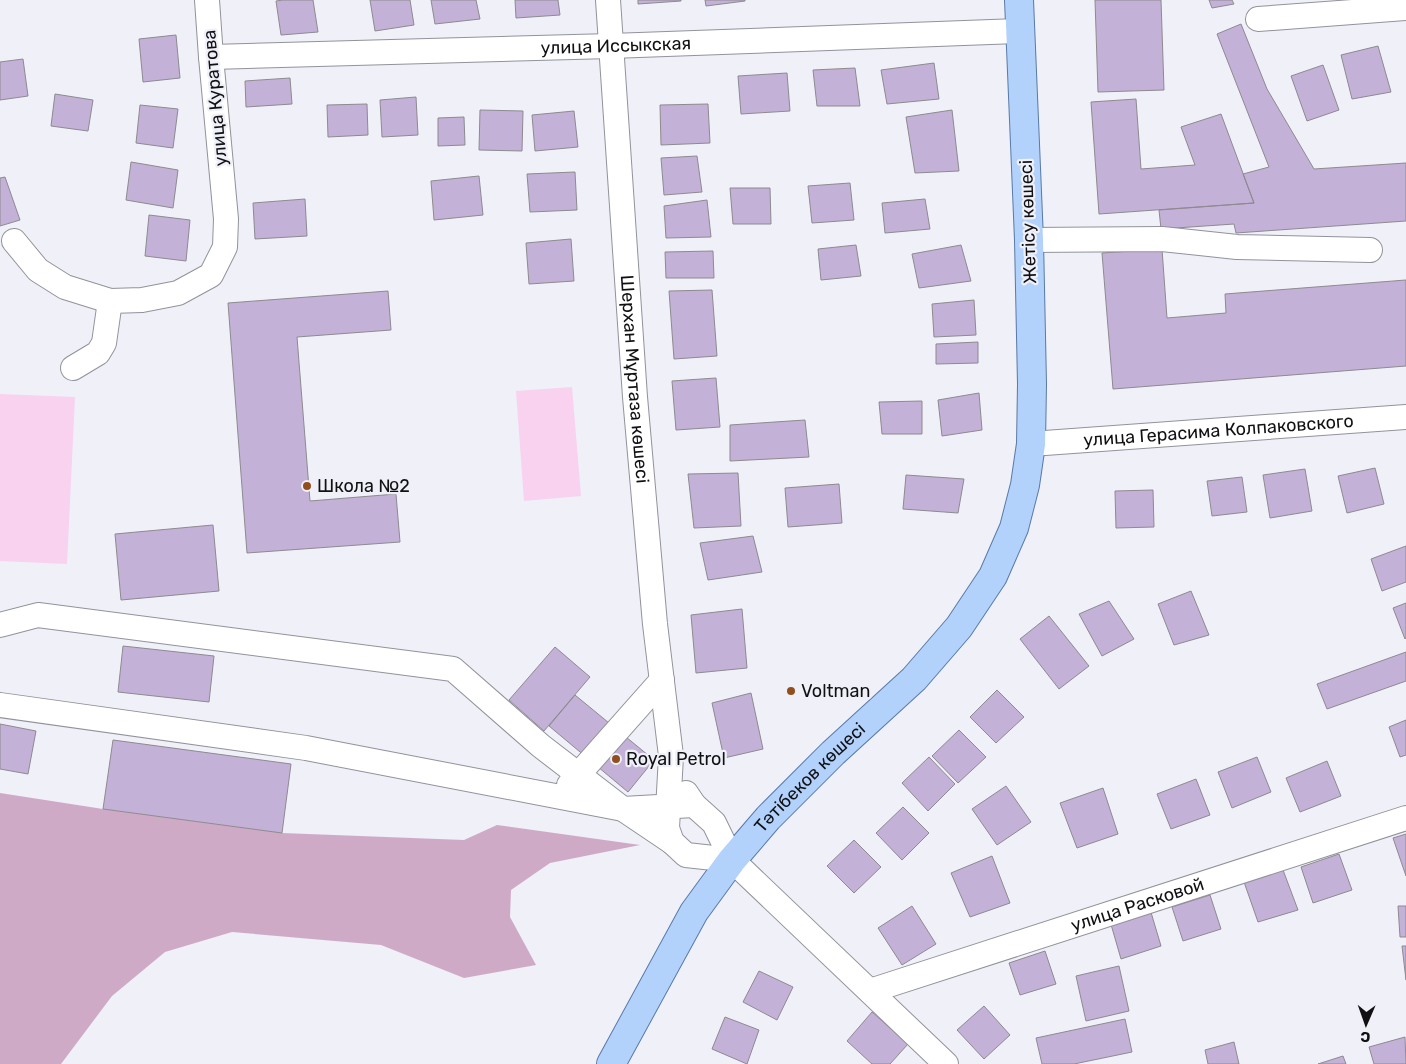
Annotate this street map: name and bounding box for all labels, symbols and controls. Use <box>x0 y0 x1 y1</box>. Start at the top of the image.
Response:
street label: улица Куратова <box>198 29 232 167</box>
street label: улица Иссыкская <box>540 32 692 59</box>
street label: Жетісу көшесі <box>1015 160 1041 284</box>
street label: Шерхан Мұртаза көшесі <box>616 274 654 484</box>
street label: улица Герасима Колпаковского <box>1083 410 1354 451</box>
place label: Школа №2 <box>317 475 410 497</box>
marker: Школа №2 <box>301 480 313 492</box>
place label: Voltman <box>801 680 870 702</box>
marker: Voltman <box>785 685 797 697</box>
street label: Тәтібеков көшесі <box>750 718 870 837</box>
place label: Royal Petrol <box>626 748 726 770</box>
marker: Royal Petrol <box>610 753 622 765</box>
street label: улица Расковой <box>1068 873 1207 936</box>
north arrow <box>1341 999 1391 1049</box>
text: С <box>1360 1028 1371 1045</box>

